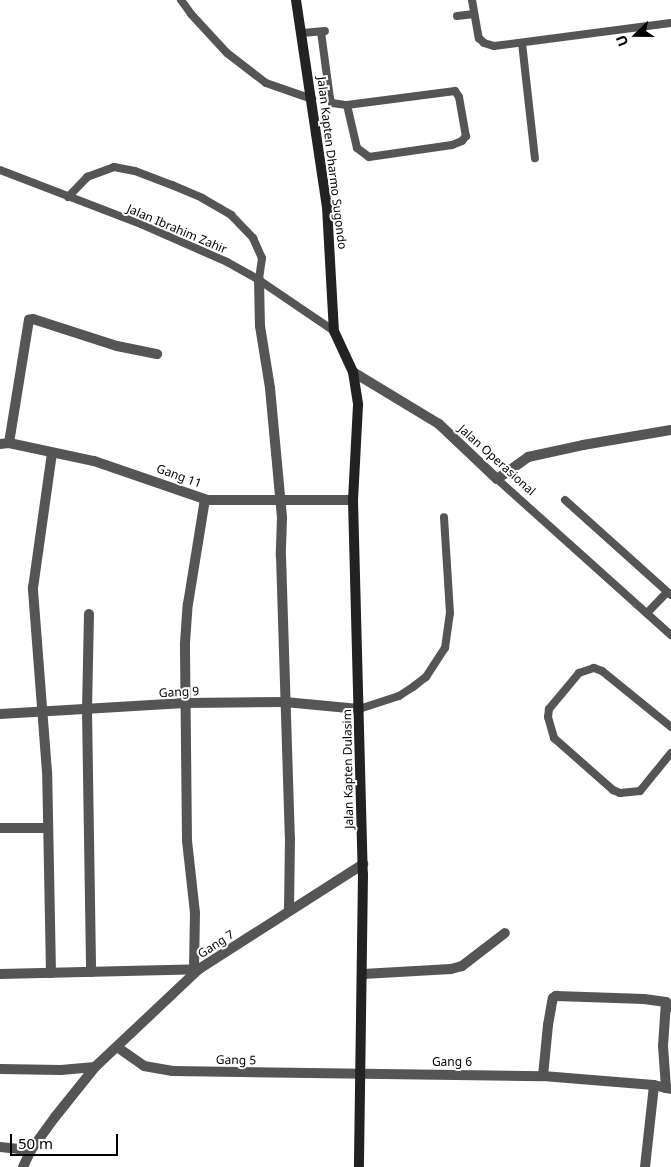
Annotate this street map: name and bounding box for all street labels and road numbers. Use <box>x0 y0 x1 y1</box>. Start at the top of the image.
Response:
street label: Jalan Kapten Dharmo Sugondo <box>314 76 350 250</box>
street label: Jalan Ibrahim Zahir <box>125 201 229 257</box>
street label: Jalan Operasional <box>456 422 538 498</box>
street label: Gang 11 <box>154 461 204 491</box>
street label: Gang 9 <box>159 684 199 700</box>
street label: Jalan Kapten Dulasim <box>340 709 356 829</box>
street label: Gang 7 <box>195 927 237 961</box>
street label: Gang 5 <box>216 1052 256 1068</box>
street label: Gang 6 <box>432 1055 472 1069</box>

